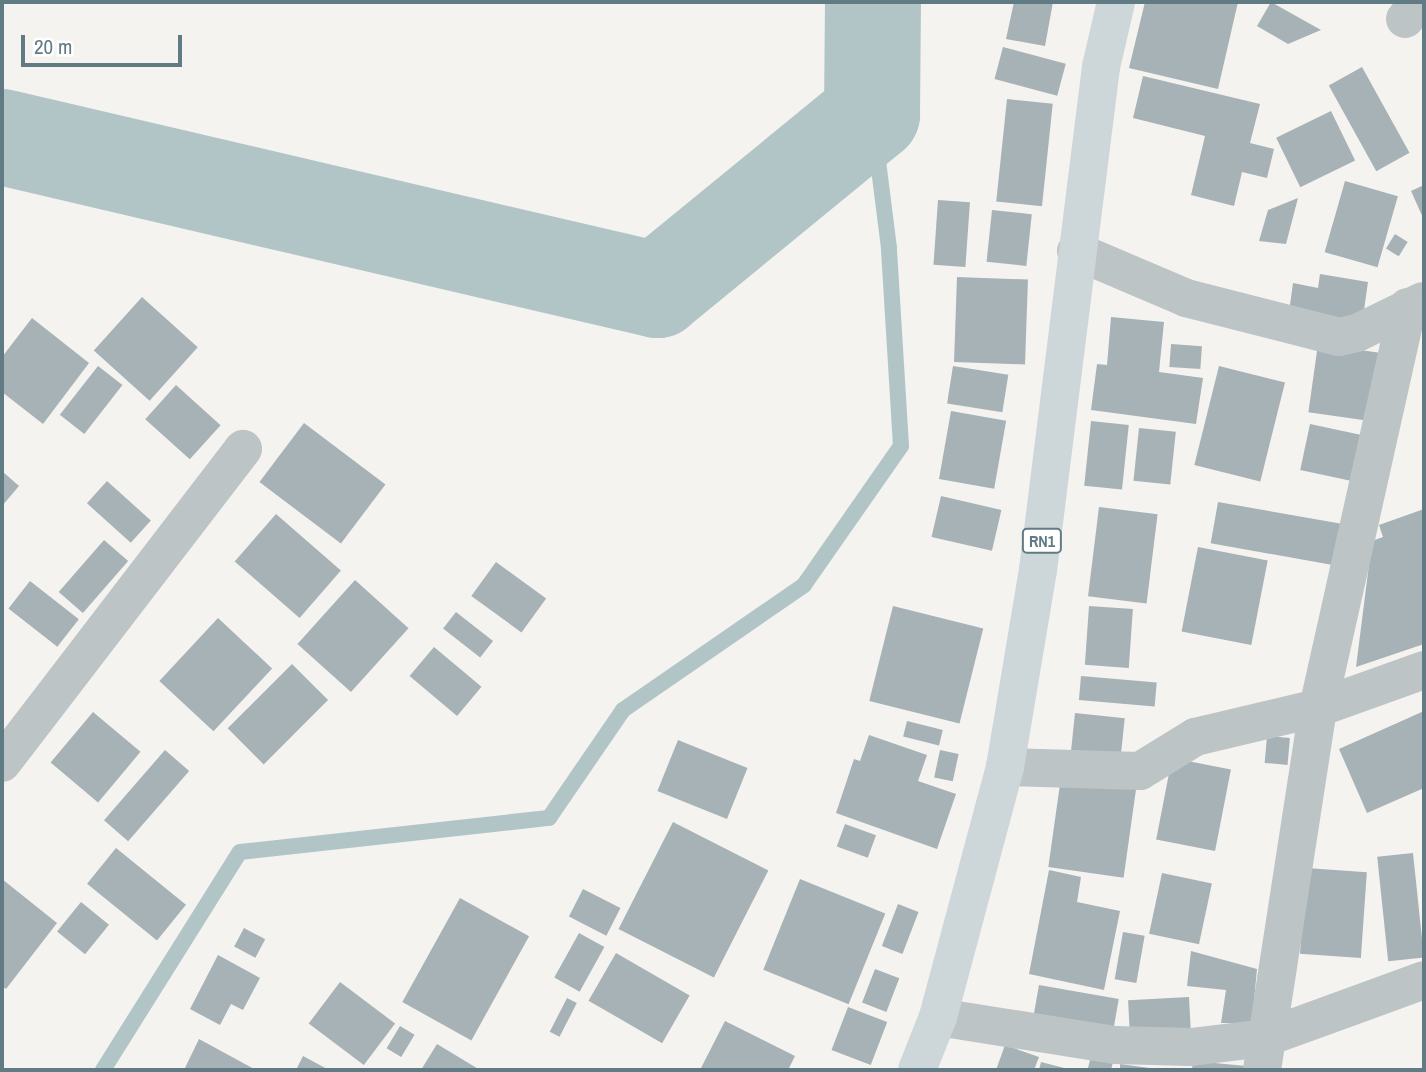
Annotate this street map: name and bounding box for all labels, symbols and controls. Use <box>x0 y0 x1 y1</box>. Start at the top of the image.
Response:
scale bar <box>24 21 186 65</box>
text: 20 m <box>34 32 72 61</box>
road number: RN1 <box>1021 528 1063 554</box>

